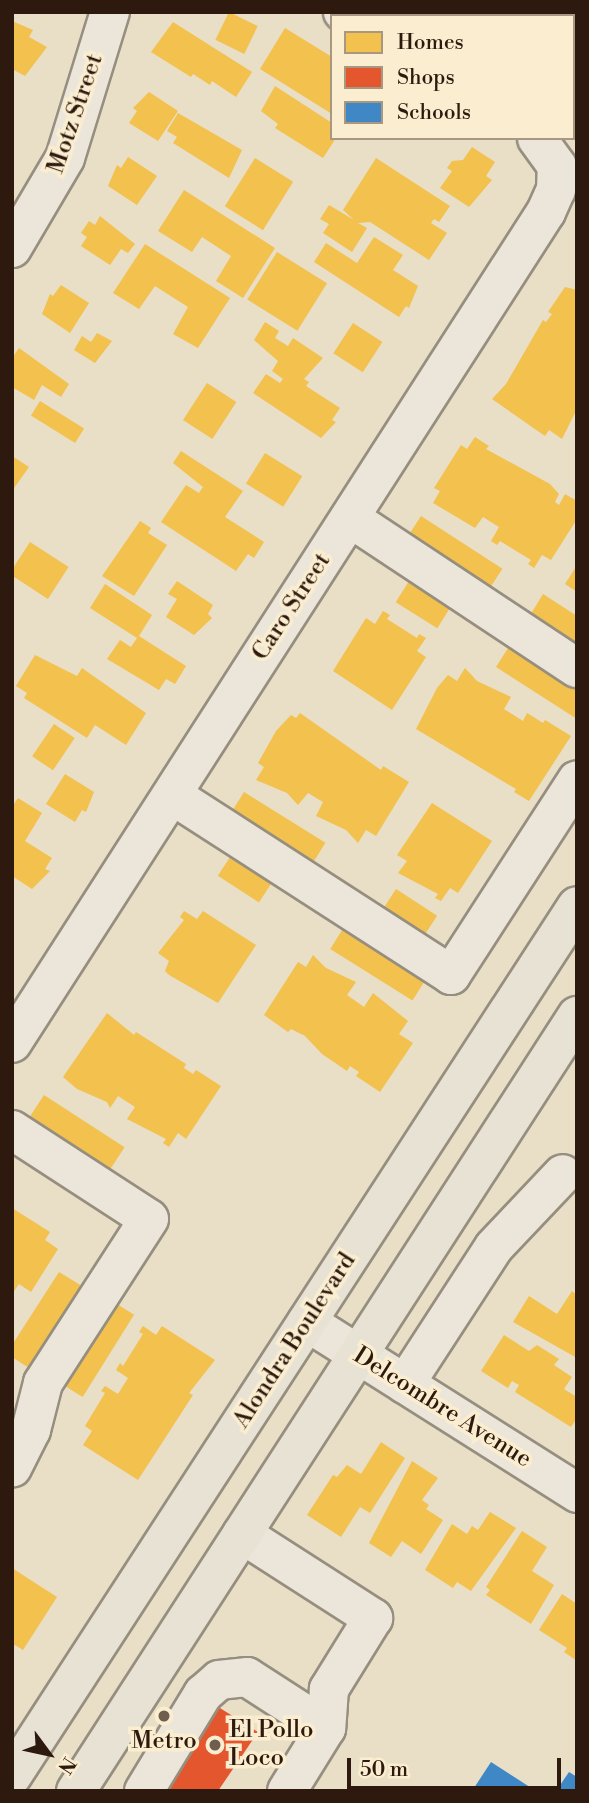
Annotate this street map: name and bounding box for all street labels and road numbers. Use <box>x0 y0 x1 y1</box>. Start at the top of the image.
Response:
street label: Motz Street <box>42 50 110 178</box>
street label: Caro Street <box>247 548 337 666</box>
street label: Alondra Boulevard <box>228 1248 362 1434</box>
street label: Delcombre Avenue <box>348 1342 536 1474</box>

